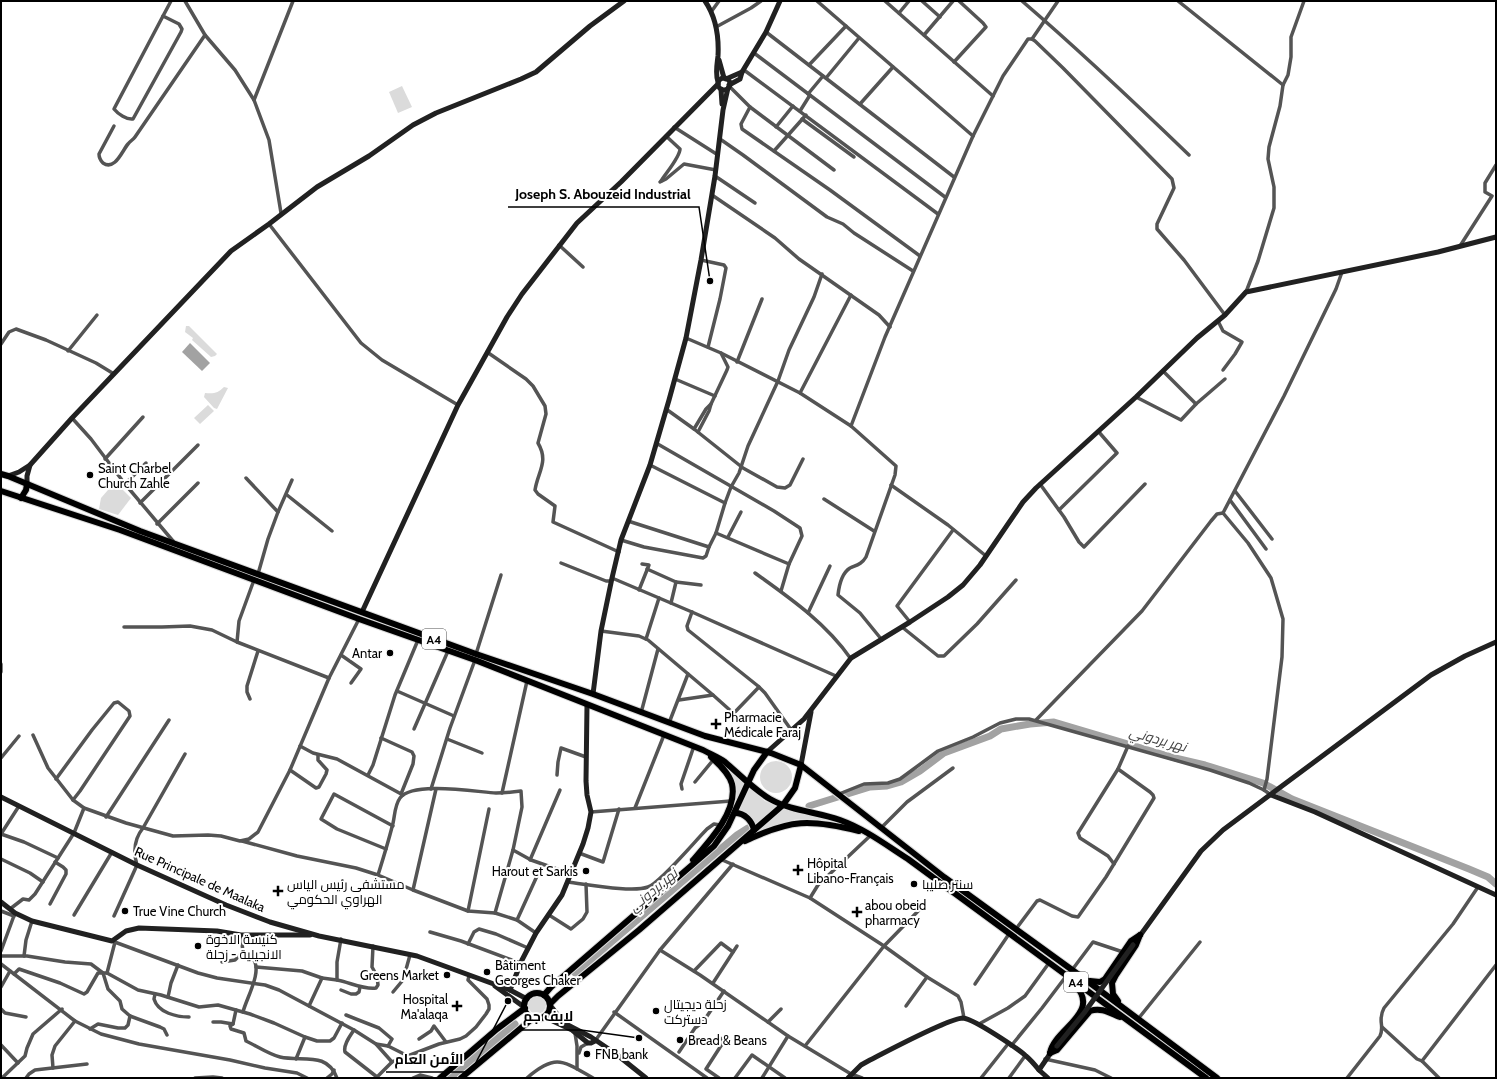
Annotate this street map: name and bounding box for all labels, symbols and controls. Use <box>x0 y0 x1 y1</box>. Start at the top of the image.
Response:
callout: Joseph S. Abouzeid Industrial <box>508 181 699 207</box>
text: Joseph S. Abouzeid Industrial <box>514 185 691 203</box>
place label: Saint Charbel Church Zahle <box>98 460 171 491</box>
marker: Saint Charbel Church Zahle <box>85 470 95 480</box>
road number: A4 <box>422 629 446 649</box>
place label: Antar <box>352 645 383 661</box>
marker: Antar <box>385 648 395 658</box>
place label: Pharmacie Médicale Faraj <box>724 709 801 741</box>
marker: Pharmacie Médicale Faraj <box>711 719 721 729</box>
water label: نهر بردوني <box>1127 722 1190 759</box>
street label: Rue Principale de Maalaka <box>132 843 268 915</box>
place label: Hôpital Libano-Français <box>807 855 894 886</box>
place label: Harout et Sarkis <box>492 863 579 879</box>
water label: نهر بردوني <box>625 864 684 918</box>
marker: Hôpital Libano-Français <box>792 864 804 876</box>
marker: Harout et Sarkis <box>581 866 591 876</box>
place label: مستشفى رئيس الياس الهراوي الحكومي <box>287 876 405 910</box>
place label: سنتر صليبا <box>922 876 973 892</box>
marker: سنتر صليبا <box>909 879 919 889</box>
marker: مستشفى رئيس الياس الهراوي الحكومي <box>272 885 284 897</box>
place label: abou obeid pharmacy <box>865 897 926 928</box>
place label: True Vine Church <box>133 903 226 919</box>
marker: True Vine Church <box>120 906 130 916</box>
marker: abou obeid pharmacy <box>852 907 862 917</box>
place label: كنيسة الاخوة الانجيلية - زحلة <box>206 931 282 962</box>
marker: كنيسة الاخوة الانجيلية - زحلة <box>193 941 203 951</box>
place label: Bâtiment Georges Chaker <box>495 957 581 988</box>
place label: Greens Market <box>360 967 440 983</box>
marker: Bâtiment Georges Chaker <box>482 967 492 977</box>
marker: Greens Market <box>442 970 452 980</box>
road number: A4 <box>1064 972 1088 992</box>
place label: Hospital Ma'alaqa <box>400 991 449 1022</box>
place label: زحلة ديجيتال دستركت <box>664 996 727 1027</box>
marker: Hospital Ma'alaqa <box>451 1000 463 1012</box>
callout: لابف جم <box>515 1004 581 1030</box>
marker: زحلة ديجيتال دستركت <box>651 1006 661 1016</box>
text: لابف جم <box>523 1007 573 1026</box>
place label: Bread & Beans <box>688 1032 767 1048</box>
marker: Bread & Beans <box>675 1035 685 1045</box>
callout: الأمن العام <box>386 1046 471 1072</box>
place label: FNB bank <box>595 1046 648 1062</box>
marker: FNB bank <box>582 1049 592 1059</box>
text: الأمن العام <box>395 1050 463 1069</box>

